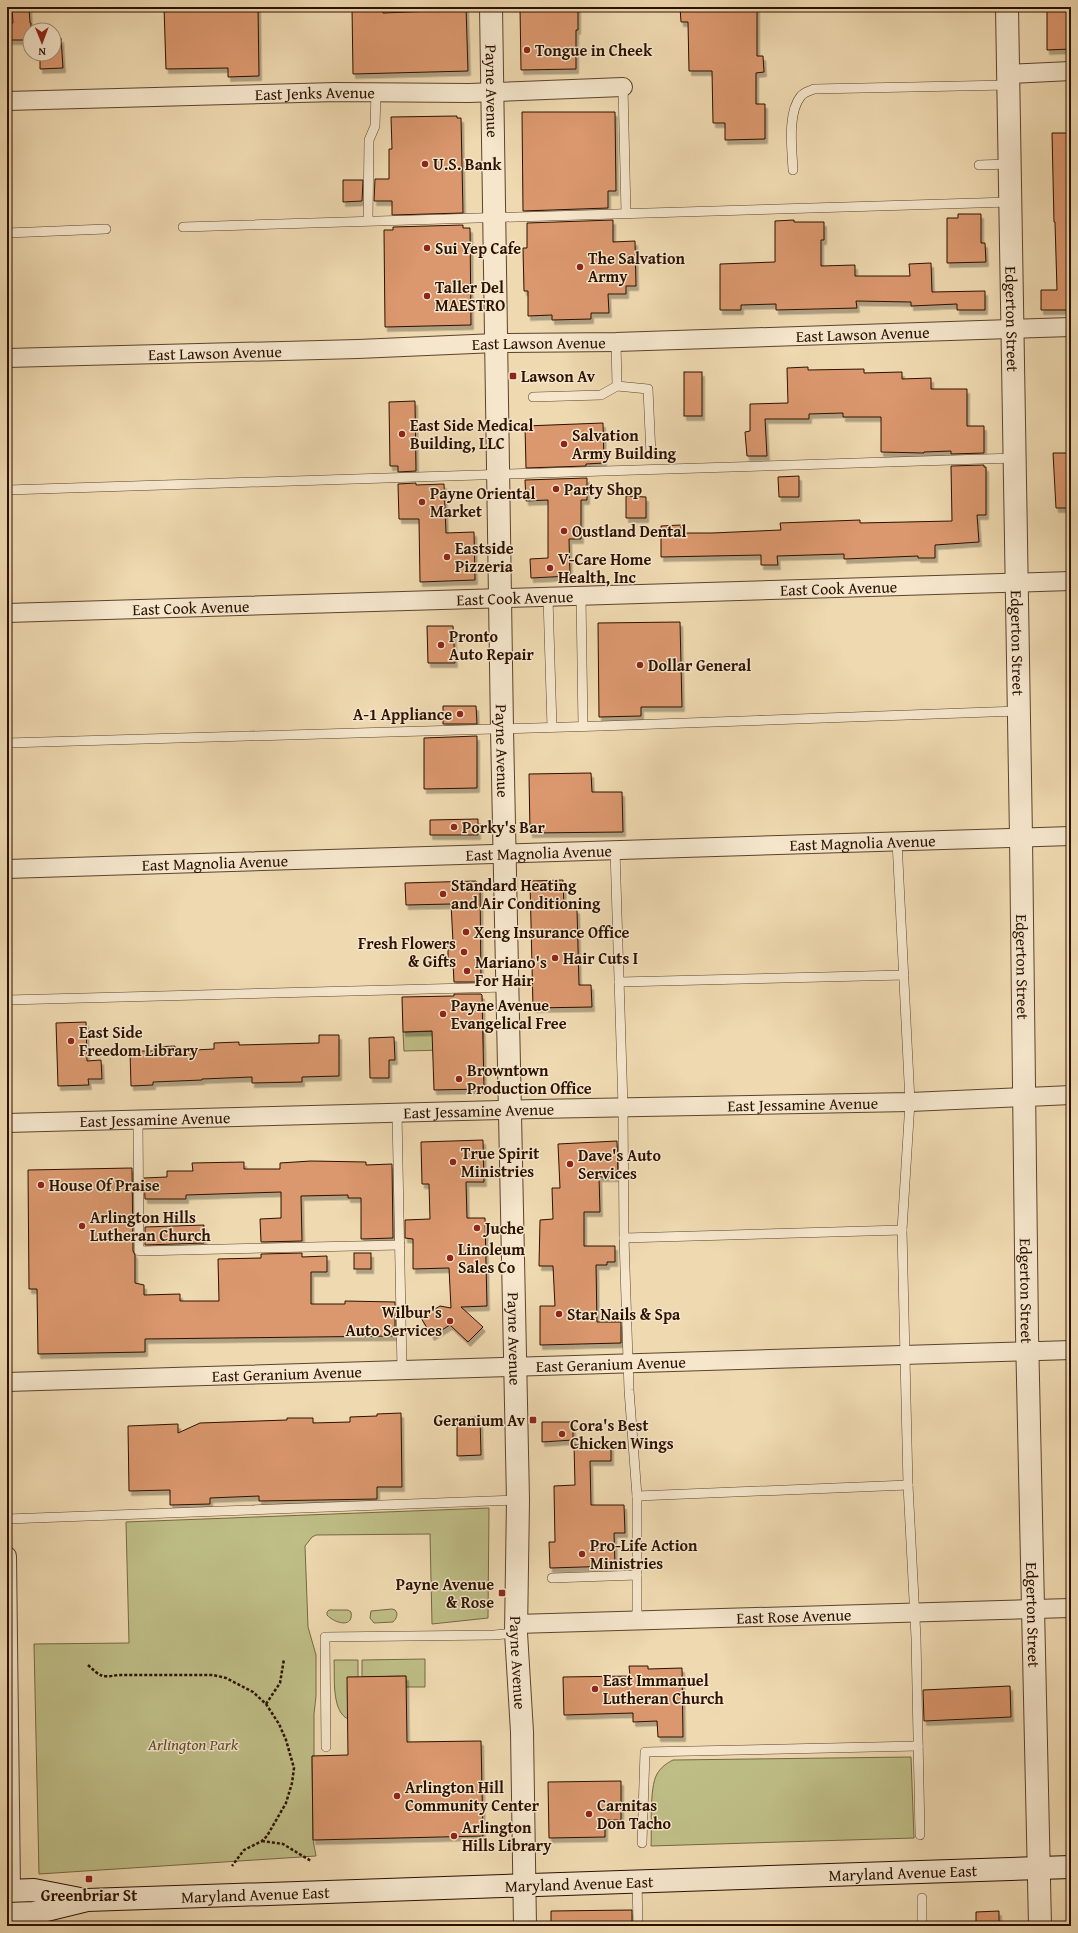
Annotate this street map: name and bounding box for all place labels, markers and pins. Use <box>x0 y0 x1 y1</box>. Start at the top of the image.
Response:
place label: Tongue in Cheek <box>535 38 653 62</box>
marker: Tongue in Cheek <box>522 45 532 55</box>
place label: U.S. Bank <box>433 152 502 176</box>
marker: U.S. Bank <box>420 159 430 169</box>
place label: Sui Yep Cafe <box>435 236 521 260</box>
marker: Sui Yep Cafe <box>422 243 432 253</box>
place label: The Salvation Army <box>588 246 685 288</box>
marker: The Salvation Army <box>575 262 585 272</box>
place label: Taller Del MAESTRO <box>435 275 505 317</box>
marker: Taller Del MAESTRO <box>422 291 432 301</box>
place label: Lawson Av <box>521 364 596 388</box>
marker: Lawson Av <box>508 371 518 381</box>
place label: East Side Medical Building, LLC <box>410 413 533 455</box>
place label: Salvation Army Building <box>572 423 677 465</box>
marker: East Side Medical Building, LLC <box>397 429 407 439</box>
marker: Salvation Army Building <box>559 439 569 449</box>
place label: Party Shop <box>564 477 642 501</box>
place label: Payne Oriental Market <box>430 481 536 523</box>
marker: Party Shop <box>551 484 561 494</box>
marker: Payne Oriental Market <box>417 497 427 507</box>
place label: Oustland Dental <box>572 519 686 543</box>
marker: Oustland Dental <box>559 526 569 536</box>
place label: Eastside Pizzeria <box>455 536 514 578</box>
place label: V-Care Home Health, Inc <box>558 547 652 589</box>
marker: Eastside Pizzeria <box>442 552 452 562</box>
marker: V-Care Home Health, Inc <box>545 563 555 573</box>
place label: Pronto Auto Repair <box>449 624 535 666</box>
marker: Pronto Auto Repair <box>436 640 446 650</box>
place label: Dollar General <box>648 653 751 677</box>
marker: Dollar General <box>635 660 645 670</box>
place label: A-1 Appliance <box>353 702 452 726</box>
marker: A-1 Appliance <box>455 709 465 719</box>
place label: Porky's Bar <box>462 815 545 839</box>
marker: Porky's Bar <box>449 822 459 832</box>
place label: Standard Heating and Air Conditioning <box>451 873 601 915</box>
marker: Standard Heating and Air Conditioning <box>438 889 448 899</box>
place label: Xeng Insurance Office <box>474 920 630 944</box>
marker: Xeng Insurance Office <box>461 927 471 937</box>
place label: Fresh Flowers & Gifts <box>358 931 456 973</box>
place label: Hair Cuts I <box>563 946 638 970</box>
marker: Fresh Flowers & Gifts <box>459 947 469 957</box>
place label: Mariano's For Hair <box>475 950 547 992</box>
marker: Hair Cuts I <box>550 953 560 963</box>
marker: Mariano's For Hair <box>462 966 472 976</box>
place label: Payne Avenue Evangelical Free <box>451 993 567 1035</box>
marker: Payne Avenue Evangelical Free <box>438 1009 448 1019</box>
place label: East Side Freedom Library <box>79 1020 199 1062</box>
marker: East Side Freedom Library <box>66 1036 76 1046</box>
place label: Browntown Production Office <box>467 1058 592 1100</box>
marker: Browntown Production Office <box>454 1074 464 1084</box>
place label: True Spirit Ministries <box>461 1141 539 1183</box>
place label: Dave's Auto Services <box>578 1143 661 1185</box>
marker: True Spirit Ministries <box>448 1157 458 1167</box>
marker: Dave's Auto Services <box>565 1159 575 1169</box>
place label: House Of Praise <box>49 1173 160 1197</box>
marker: House Of Praise <box>36 1180 46 1190</box>
place label: Arlington Hills Lutheran Church <box>90 1205 211 1247</box>
place label: Juche <box>482 1216 524 1240</box>
marker: Arlington Hills Lutheran Church <box>77 1221 87 1231</box>
marker: Juche <box>472 1223 482 1233</box>
place label: Linoleum Sales Co <box>458 1237 525 1279</box>
marker: Linoleum Sales Co <box>445 1253 455 1263</box>
place label: Wilbur's Auto Services <box>346 1300 442 1342</box>
place label: Star Nails & Spa <box>567 1302 681 1326</box>
marker: Star Nails & Spa <box>554 1309 564 1319</box>
marker: Wilbur's Auto Services <box>445 1316 455 1326</box>
place label: Geranium Av <box>434 1408 526 1432</box>
place label: Cora's Best Chicken Wings <box>570 1413 674 1455</box>
marker: Geranium Av <box>528 1415 538 1425</box>
marker: Cora's Best Chicken Wings <box>557 1429 567 1439</box>
place label: Pro-Life Action Ministries <box>590 1533 698 1575</box>
marker: Pro-Life Action Ministries <box>577 1549 587 1559</box>
place label: Payne Avenue & Rose <box>396 1572 494 1614</box>
marker: Payne Avenue & Rose <box>497 1588 507 1598</box>
place label: East Immanuel Lutheran Church <box>603 1668 724 1710</box>
marker: East Immanuel Lutheran Church <box>590 1684 600 1694</box>
place label: Arlington Hill Community Center <box>405 1775 540 1817</box>
marker: Arlington Hill Community Center <box>392 1791 402 1801</box>
place label: Carnitas Don Tacho <box>597 1793 672 1835</box>
marker: Carnitas Don Tacho <box>584 1809 594 1819</box>
place label: Arlington Hills Library <box>462 1815 552 1857</box>
marker: Arlington Hills Library <box>449 1831 459 1841</box>
marker: Greenbriar St <box>84 1874 94 1884</box>
place label: Greenbriar St <box>41 1883 137 1907</box>

